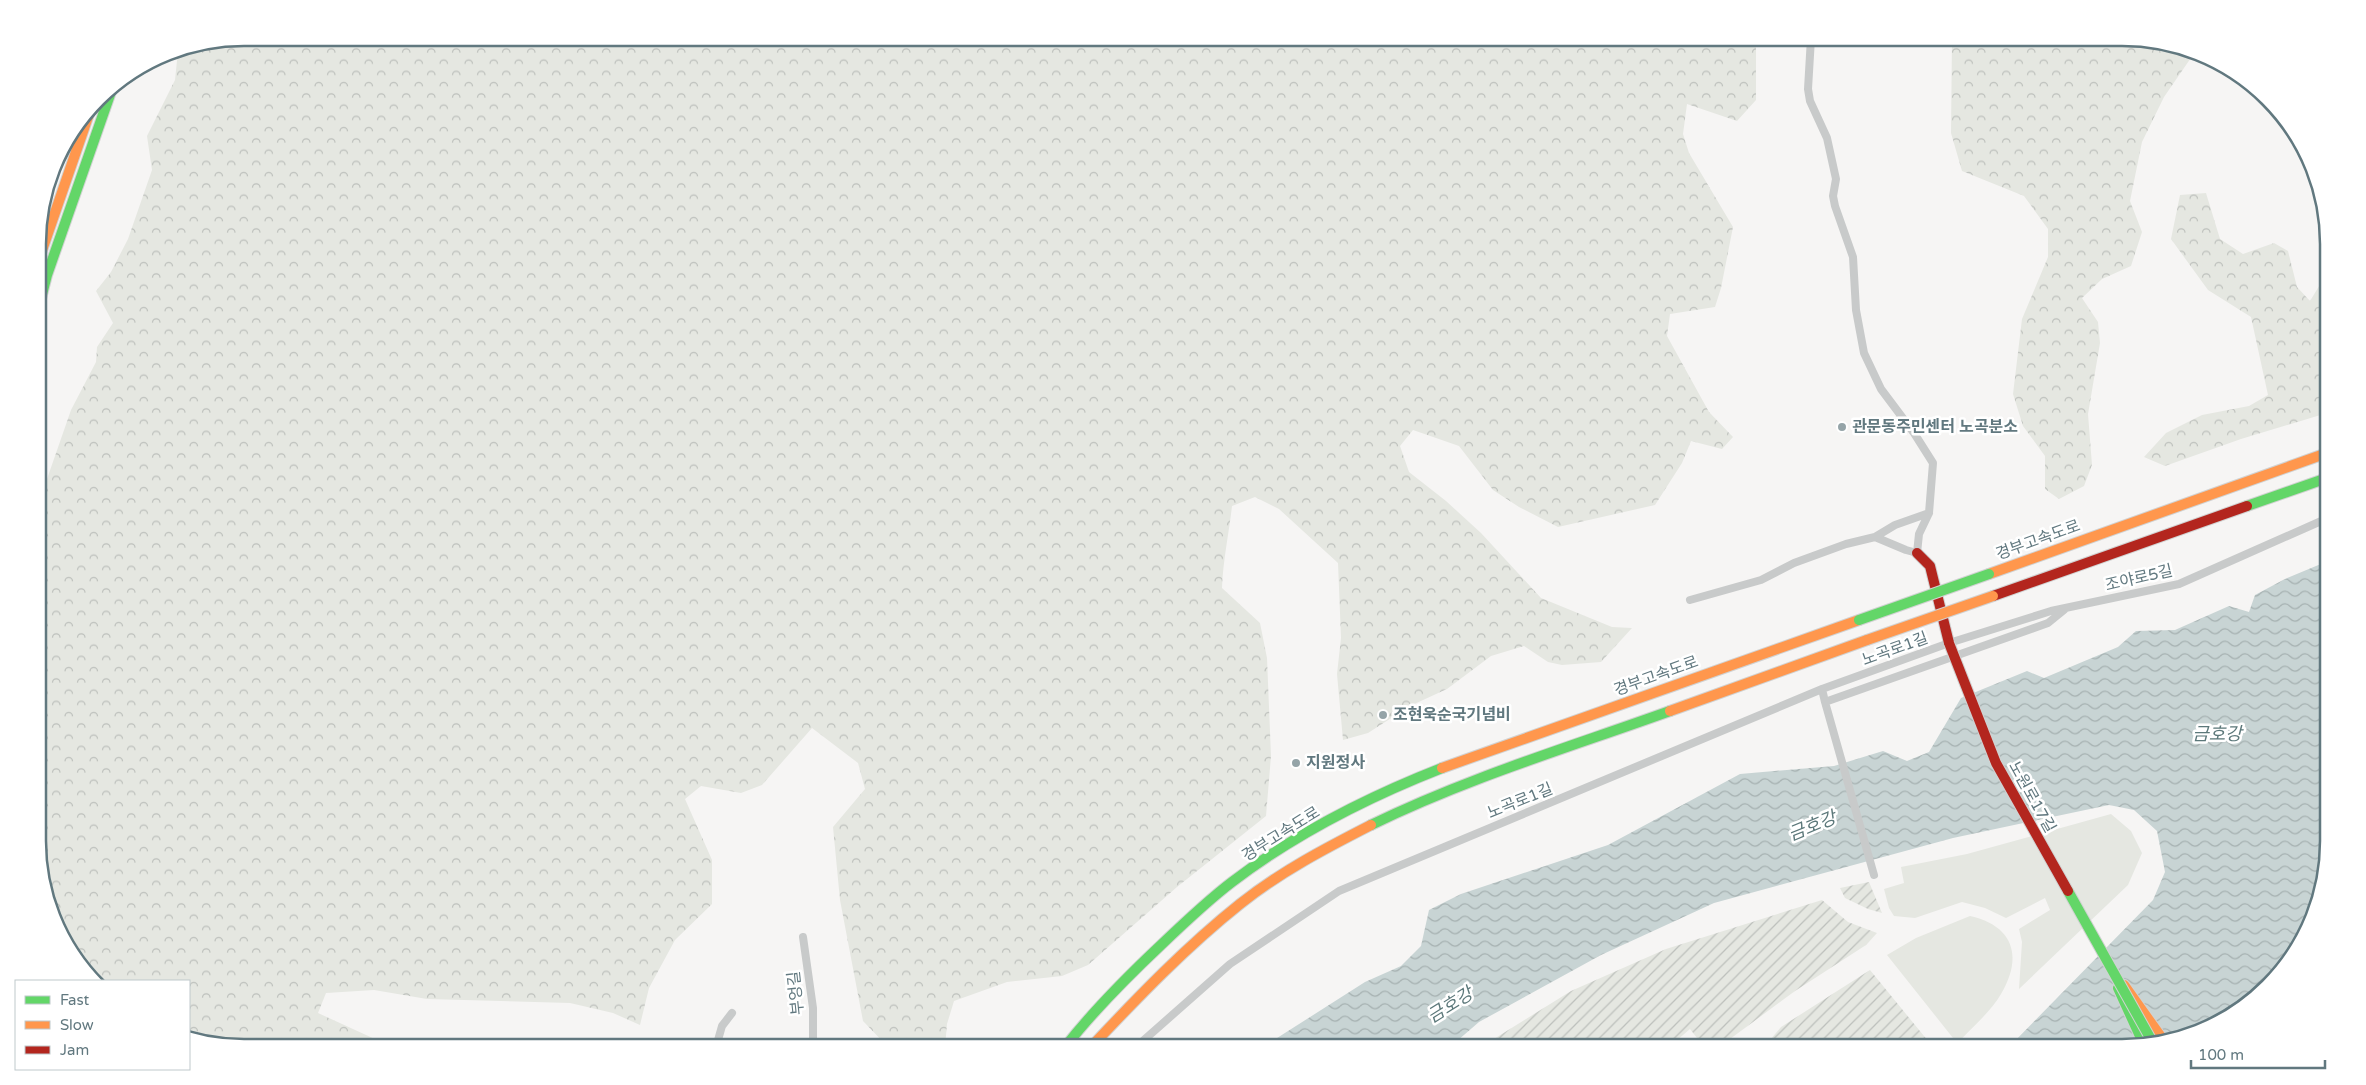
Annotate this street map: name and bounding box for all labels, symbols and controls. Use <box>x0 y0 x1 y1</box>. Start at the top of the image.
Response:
place label: 관문동주민센터 노곡분소 <box>1852 417 2018 437</box>
marker: 관문동주민센터 노곡분소 <box>1836 421 1848 433</box>
street label: 경부고속도로 <box>1993 515 2083 565</box>
street label: 조야로5길 <box>2103 561 2175 595</box>
street label: 노곡로1길 <box>1859 628 1931 670</box>
street label: 경부고속도로 <box>1611 651 1701 701</box>
place label: 조현욱순국기념비 <box>1393 705 1511 725</box>
marker: 조현욱순국기념비 <box>1377 709 1389 721</box>
water label: 금호강 <box>2192 723 2244 745</box>
place label: 지원정사 <box>1306 753 1365 773</box>
marker: 지원정사 <box>1290 757 1302 769</box>
street label: 노원로17길 <box>2004 758 2060 836</box>
street label: 노곡로1길 <box>1484 779 1556 823</box>
street label: 경부고속도로 <box>1238 802 1324 866</box>
water label: 금호강 <box>1785 806 1841 846</box>
street label: 부엉길 <box>784 970 808 1016</box>
legend <box>15 980 190 1070</box>
water label: 금호강 <box>1423 981 1479 1027</box>
text: Fast <box>60 991 90 1009</box>
text: Slow <box>60 1016 94 1034</box>
scale bar <box>2191 1038 2325 1070</box>
text: Jam <box>60 1041 89 1059</box>
text: 100 m <box>2198 1046 2244 1064</box>

